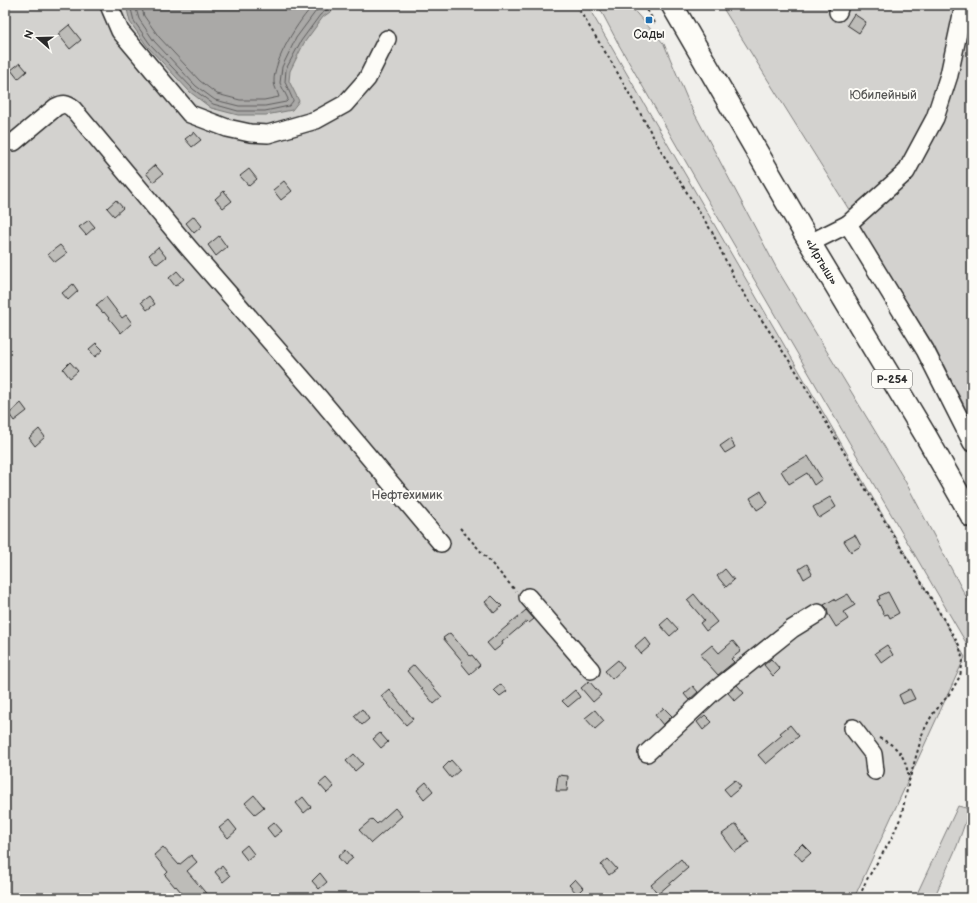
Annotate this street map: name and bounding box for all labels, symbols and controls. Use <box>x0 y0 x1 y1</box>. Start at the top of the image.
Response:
marker: Сады <box>644 15 654 25</box>
north arrow <box>18 18 58 58</box>
place label: Сады <box>633 27 665 42</box>
text: N <box>22 29 37 41</box>
park label: Юбилейный <box>849 88 917 103</box>
street label: «Иртыш» <box>801 236 841 288</box>
road number: Р-254 <box>872 370 912 388</box>
park label: Нефтехимик <box>372 488 443 503</box>

